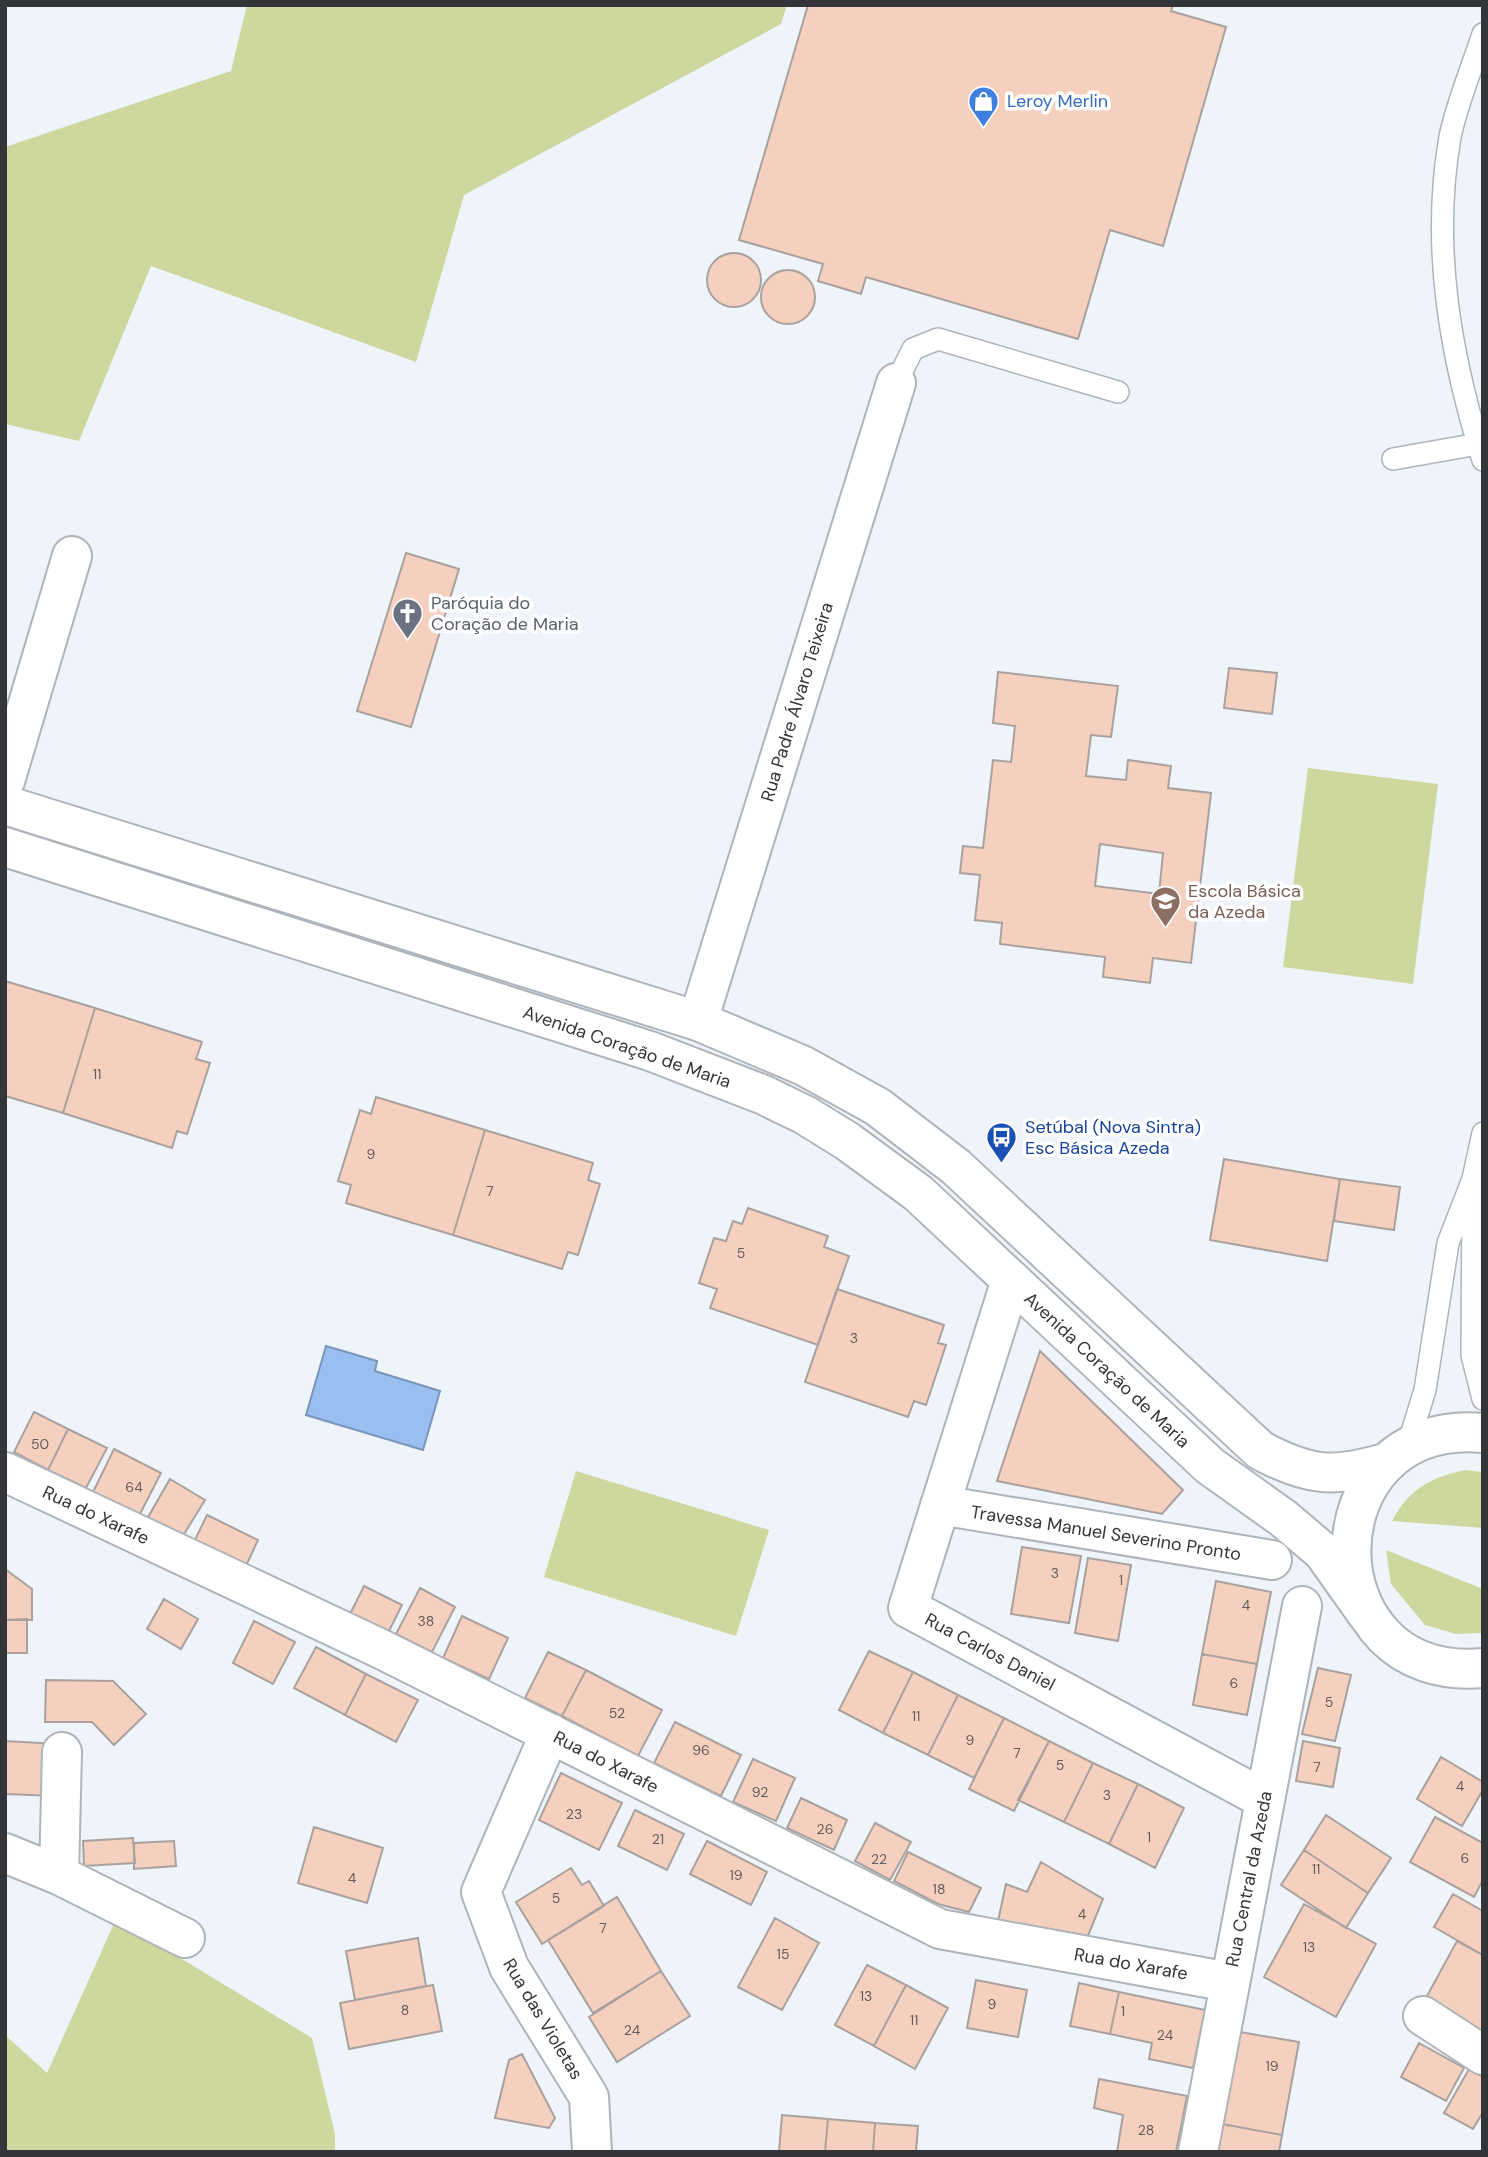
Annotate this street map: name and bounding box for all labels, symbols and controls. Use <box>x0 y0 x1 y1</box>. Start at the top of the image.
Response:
shop icon: Leroy Merlin <box>967 84 1001 128</box>
place label: Leroy Merlin <box>1007 89 1108 113</box>
place label: Paróquia do Coração de Maria <box>431 591 579 636</box>
church icon: Paróquia do Coração de Maria <box>391 596 425 640</box>
street label: Rua Padre Álvaro Teixeira <box>755 599 839 805</box>
place label: Escola Básica da Azeda <box>1188 879 1301 924</box>
school or university icon: Escola Básica da Azeda <box>1148 884 1182 928</box>
street label: Avenida Coração de Maria <box>520 1000 734 1094</box>
house number: 11 <box>93 1065 101 1083</box>
place label: Setúbal (Nova Sintra) Esc Básica Azeda <box>1025 1115 1201 1160</box>
bus stop icon: Setúbal (Nova Sintra) Esc Básica Azeda <box>985 1120 1019 1164</box>
house number: 9 <box>367 1145 376 1163</box>
house number: 7 <box>486 1182 494 1200</box>
house number: 5 <box>737 1244 745 1262</box>
street label: Avenida Coração de Maria <box>1019 1287 1195 1453</box>
house number: 3 <box>850 1329 858 1347</box>
house number: 50 <box>31 1435 49 1453</box>
house number: 64 <box>125 1478 143 1496</box>
street label: Rua do Xarafe <box>39 1480 153 1550</box>
street label: Travessa Manuel Severino Pronto <box>969 1500 1243 1566</box>
house number: 3 <box>1051 1564 1059 1582</box>
house number: 1 <box>1119 1571 1123 1589</box>
house number: 4 <box>1242 1596 1251 1614</box>
street label: Rua Carlos Daniel <box>921 1607 1059 1697</box>
house number: 38 <box>418 1612 434 1630</box>
house number: 6 <box>1230 1674 1238 1692</box>
house number: 5 <box>1325 1693 1333 1711</box>
house number: 52 <box>609 1704 625 1722</box>
house number: 11 <box>912 1707 920 1725</box>
street label: Rua do Xarafe <box>549 1725 663 1799</box>
house number: 9 <box>966 1731 975 1749</box>
house number: 96 <box>692 1741 710 1759</box>
house number: 7 <box>1013 1744 1021 1762</box>
house number: 5 <box>1056 1756 1064 1774</box>
house number: 7 <box>1313 1758 1321 1776</box>
house number: 4 <box>1456 1777 1465 1795</box>
house number: 92 <box>752 1783 768 1801</box>
house number: 3 <box>1103 1786 1111 1804</box>
street label: Rua Central da Azeda <box>1220 1789 1278 1969</box>
house number: 23 <box>566 1805 582 1823</box>
house number: 26 <box>817 1820 833 1838</box>
house number: 1 <box>1147 1828 1151 1846</box>
house number: 21 <box>652 1830 664 1848</box>
house number: 6 <box>1461 1849 1469 1867</box>
house number: 22 <box>871 1850 887 1868</box>
house number: 11 <box>1312 1860 1320 1878</box>
house number: 19 <box>729 1866 743 1884</box>
house number: 4 <box>348 1869 357 1887</box>
house number: 18 <box>933 1880 945 1898</box>
house number: 5 <box>552 1889 560 1907</box>
house number: 4 <box>1078 1905 1087 1923</box>
house number: 7 <box>599 1919 607 1937</box>
house number: 13 <box>1303 1938 1315 1956</box>
street label: Rua do Xarafe <box>1072 1942 1190 1986</box>
house number: 15 <box>777 1945 789 1963</box>
street label: Rua das Violetas <box>497 1954 589 2084</box>
house number: 13 <box>860 1987 872 2005</box>
house number: 9 <box>988 1995 997 2013</box>
house number: 8 <box>401 2001 409 2019</box>
house number: 1 <box>1121 2002 1125 2020</box>
house number: 11 <box>910 2011 918 2029</box>
house number: 24 <box>624 2021 641 2039</box>
house number: 24 <box>1157 2026 1174 2044</box>
house number: 19 <box>1265 2057 1279 2075</box>
house number: 28 <box>1138 2121 1154 2139</box>

